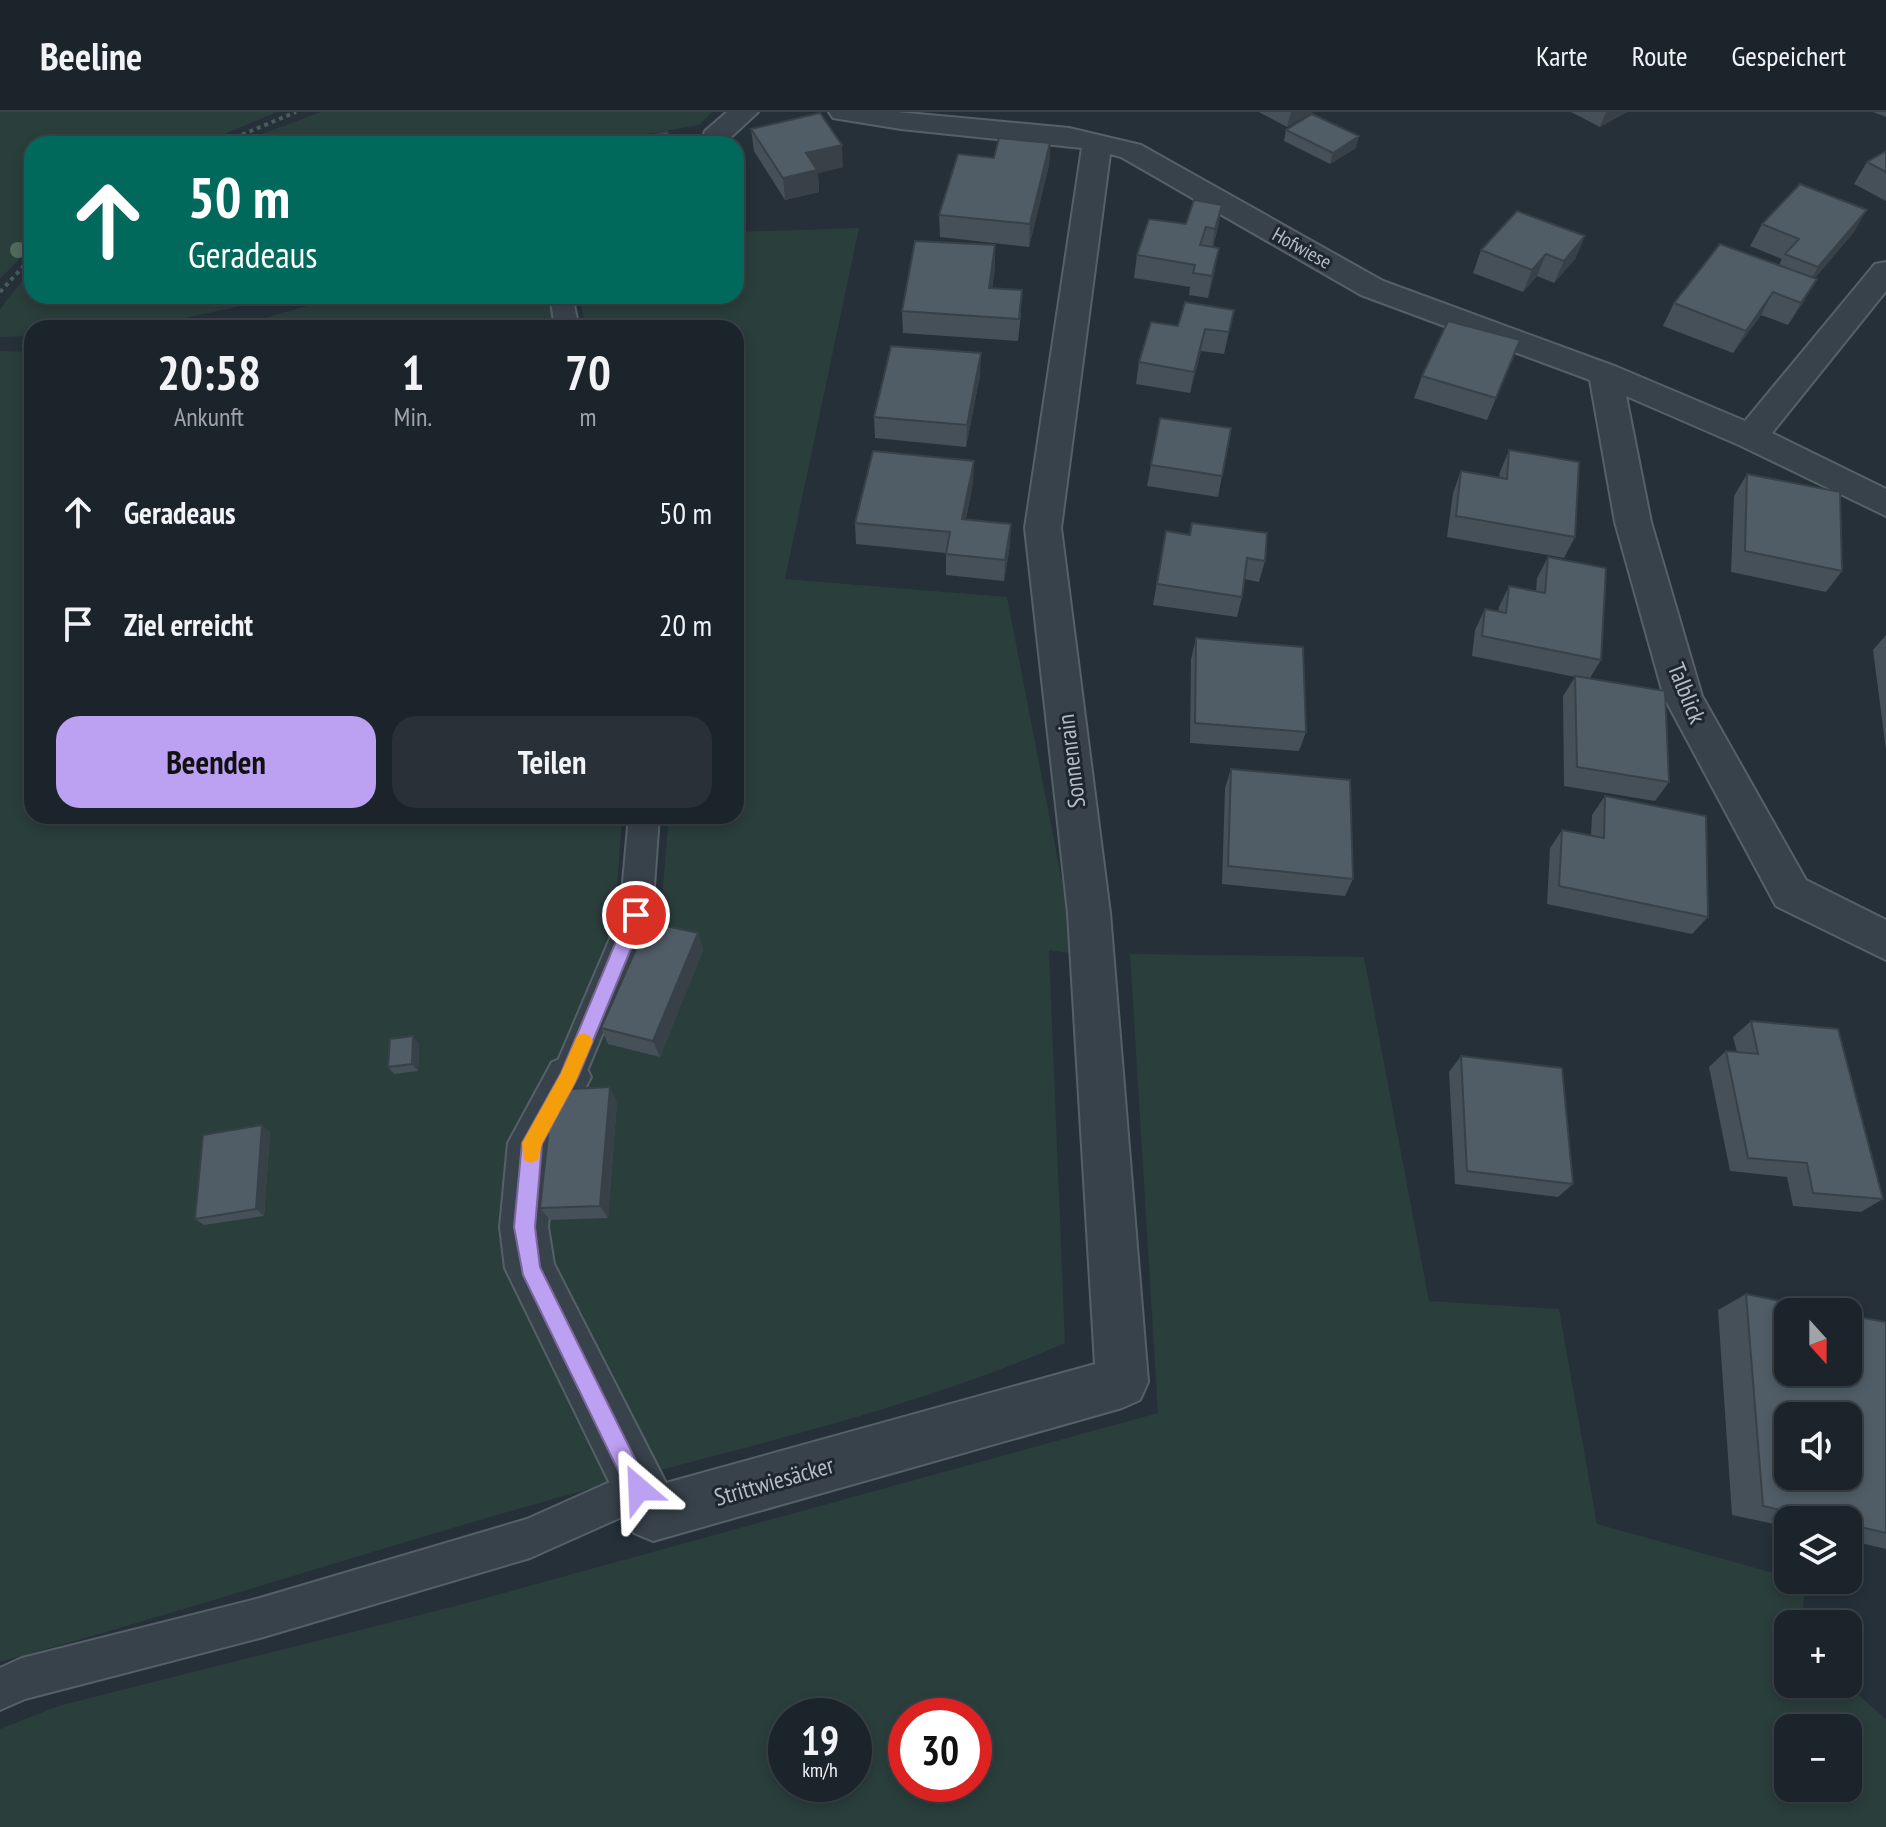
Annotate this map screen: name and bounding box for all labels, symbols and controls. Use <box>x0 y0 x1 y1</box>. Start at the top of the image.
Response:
text: Beeline <box>40 31 142 80</box>
text: Karte <box>1536 37 1588 74</box>
text: Route <box>1632 37 1687 74</box>
text: Gespeichert <box>1731 37 1846 74</box>
text: 50 m <box>188 161 290 233</box>
icon: ahead <box>56 168 160 272</box>
street label: Hofwiese <box>1268 221 1336 275</box>
text: Geradeaus <box>188 231 318 278</box>
text: 20:58 <box>157 341 261 403</box>
text: 1 <box>401 341 424 403</box>
text: 70 <box>565 341 611 403</box>
text: Ankunft <box>174 400 244 433</box>
text: Min. <box>394 400 432 433</box>
text: m <box>580 400 596 433</box>
icon: ahead <box>56 490 100 534</box>
text: Geradeaus <box>124 493 236 532</box>
text: 50 m <box>659 493 712 532</box>
icon: arrive <box>56 602 100 646</box>
text: Ziel erreicht <box>124 605 253 644</box>
text: 20 m <box>659 605 712 644</box>
street label: Talblick <box>1661 658 1713 729</box>
street label: Sonnenrain <box>1050 712 1092 810</box>
button: Beenden <box>56 716 376 808</box>
button: Teilen <box>392 716 712 808</box>
pin <box>602 881 670 949</box>
icon: arrive <box>614 893 658 937</box>
north arrow <box>1774 1298 1862 1386</box>
map controls <box>1774 1298 1862 1802</box>
button: sound <box>1774 1402 1862 1490</box>
position arrow <box>597 1447 681 1531</box>
street label: Strittwiesäcker <box>711 1449 838 1513</box>
button: layers <box>1774 1506 1862 1594</box>
button: + <box>1774 1610 1862 1698</box>
speed limit sign: 30 <box>888 1698 992 1802</box>
text: 19 <box>801 1714 839 1766</box>
button: − <box>1774 1714 1862 1802</box>
text: km/h <box>802 1757 838 1783</box>

